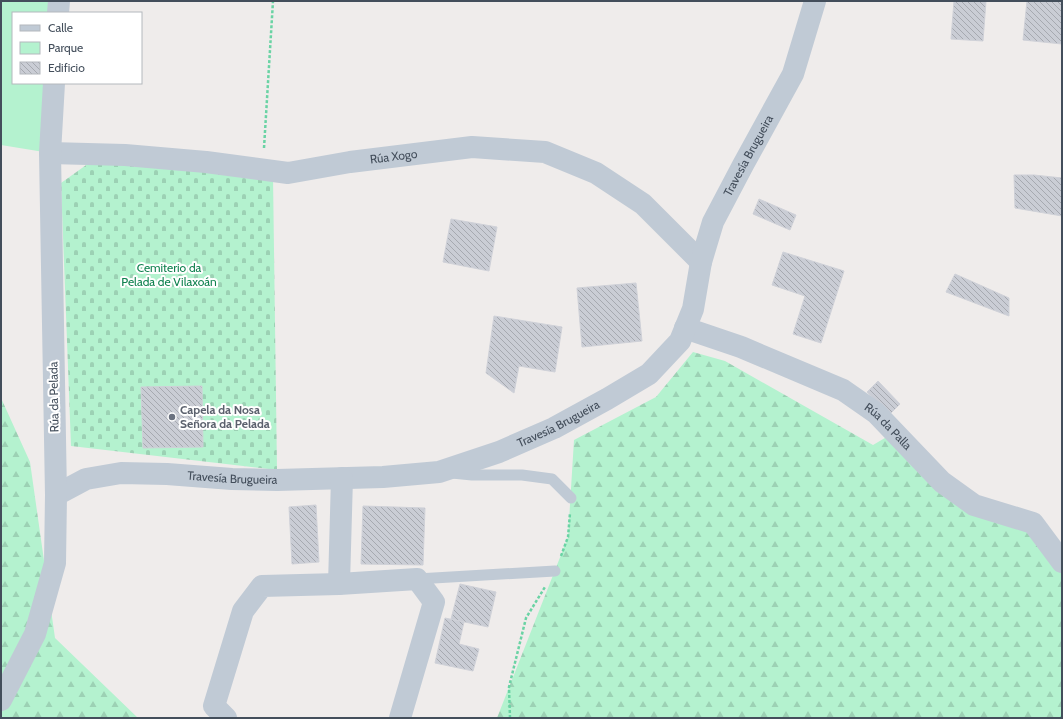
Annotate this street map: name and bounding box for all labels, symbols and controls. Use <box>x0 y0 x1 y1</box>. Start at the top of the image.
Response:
legend <box>12 12 142 84</box>
text: Calle <box>48 20 73 35</box>
text: Parque <box>48 40 83 55</box>
text: Edificio <box>48 60 85 75</box>
street label: Travesía Brugueira <box>720 112 776 199</box>
street label: Rúa Xogo <box>369 146 419 166</box>
park label: Cemiterio da Pelada de Vilaxoán <box>121 260 217 289</box>
street label: Rúa da Pelada <box>45 361 62 433</box>
street label: Travesía Brugueira <box>515 396 602 450</box>
street label: Rúa da Palla <box>862 399 915 453</box>
place label: Capela da Nosa Señora da Pelada <box>180 402 270 431</box>
marker: Capela da Nosa Señora da Pelada <box>167 412 177 422</box>
street label: Travesía Brugueira <box>187 468 278 487</box>

